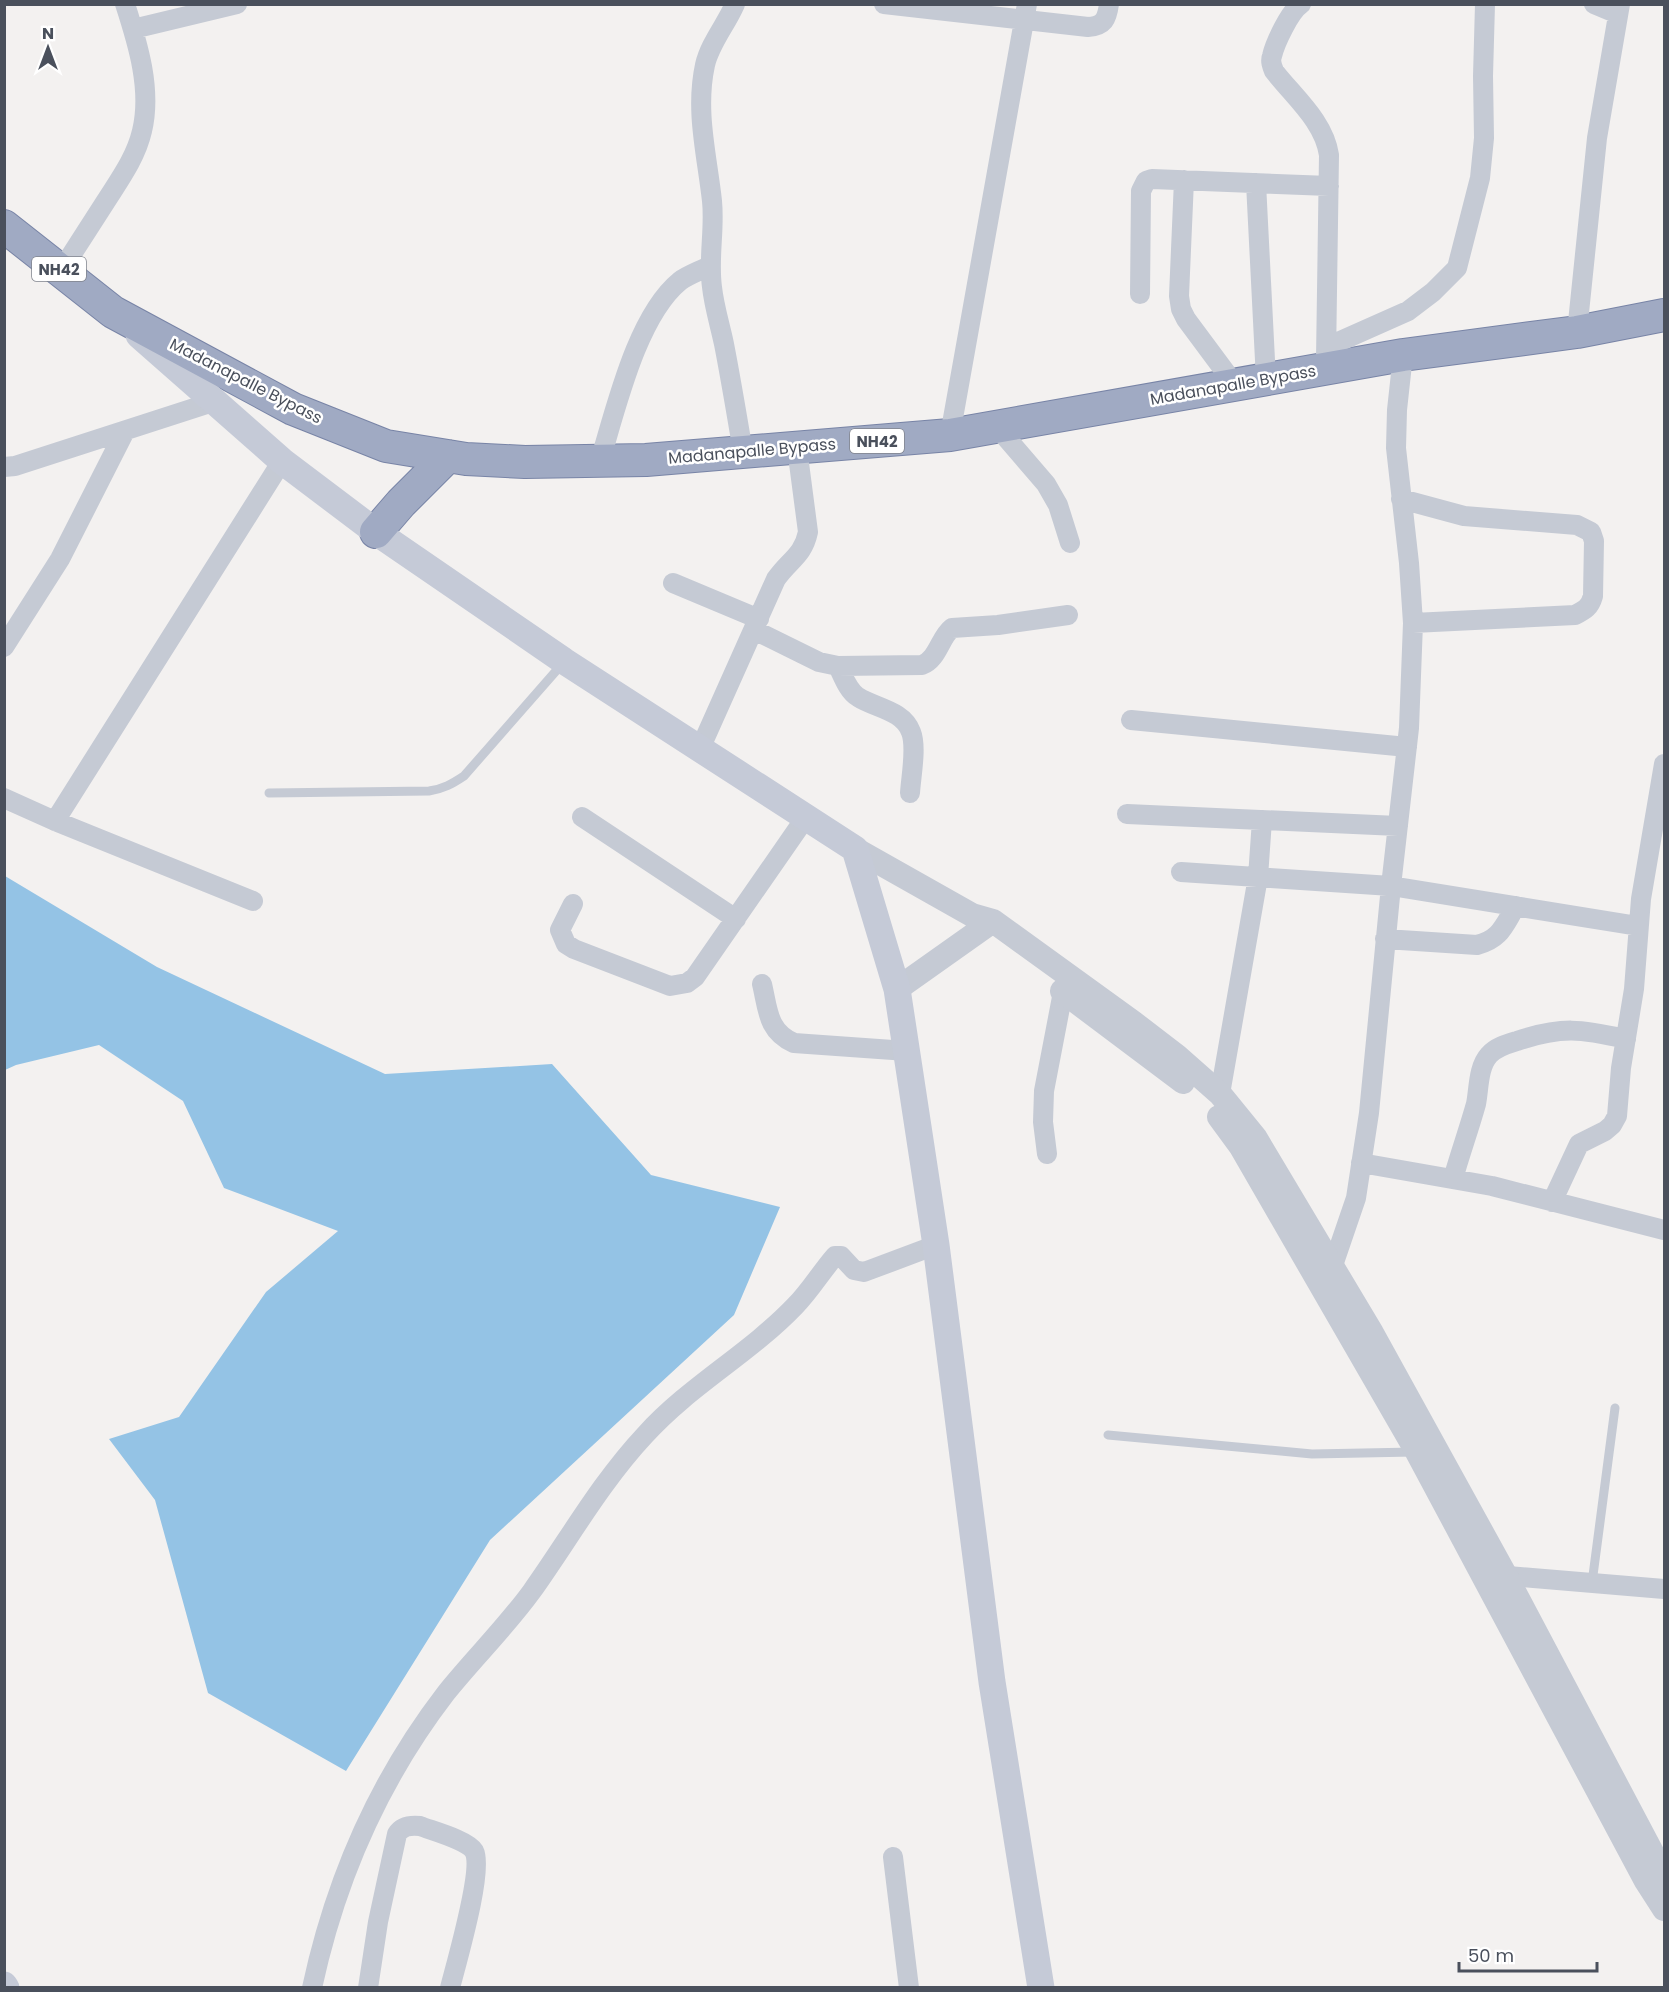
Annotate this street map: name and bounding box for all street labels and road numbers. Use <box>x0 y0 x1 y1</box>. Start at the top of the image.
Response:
road number: NH42 <box>32 257 86 281</box>
street label: Madanapalle Bypass <box>166 333 326 429</box>
street label: Madanapalle Bypass <box>1148 359 1318 411</box>
road number: NH42 <box>850 429 904 453</box>
street label: Madanapalle Bypass <box>667 432 837 470</box>

